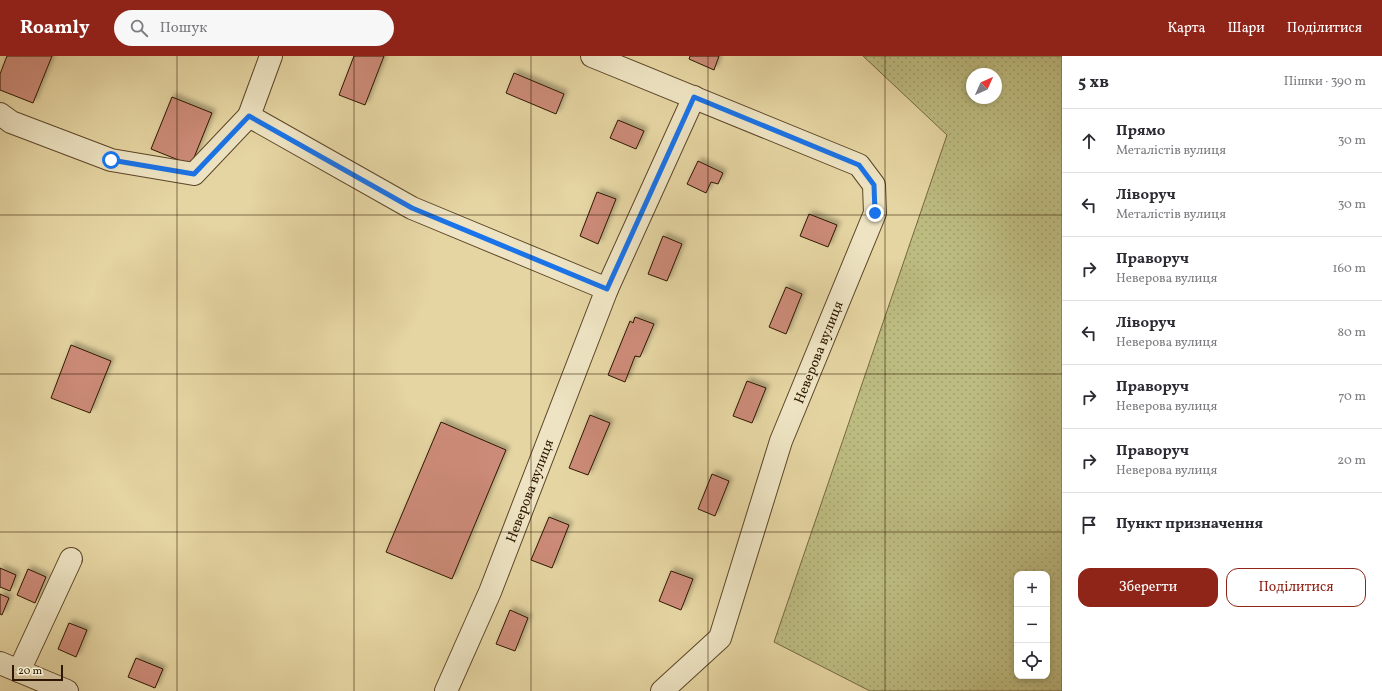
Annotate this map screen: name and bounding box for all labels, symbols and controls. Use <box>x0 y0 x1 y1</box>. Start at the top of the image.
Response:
search box <box>114 10 394 46</box>
text: Roamly <box>20 15 90 41</box>
icon: search <box>128 17 150 39</box>
text: Пошук <box>160 18 207 39</box>
text: Карта <box>1168 19 1206 38</box>
text: Шари <box>1228 19 1265 38</box>
text: Поділитися <box>1287 19 1362 38</box>
north arrow <box>966 68 1002 104</box>
text: 5 хв <box>1078 71 1109 94</box>
text: Пішки · 390 m <box>1284 73 1366 91</box>
text: Прямо <box>1116 121 1165 142</box>
icon: ahead <box>1078 130 1100 152</box>
text: 30 m <box>1338 132 1366 150</box>
text: Металістів вулиця <box>1116 142 1226 160</box>
route start <box>102 151 120 169</box>
text: Ліворуч <box>1116 185 1176 206</box>
icon: left <box>1078 194 1100 216</box>
text: 30 m <box>1338 196 1366 214</box>
route end <box>866 204 884 222</box>
text: Металістів вулиця <box>1116 206 1226 224</box>
text: Праворуч <box>1116 249 1189 270</box>
icon: right <box>1078 258 1100 280</box>
text: 160 m <box>1332 260 1366 278</box>
text: Неверова вулиця <box>1116 270 1217 288</box>
street label: Неверова вулиця <box>790 298 849 407</box>
text: Ліворуч <box>1116 313 1176 334</box>
icon: left <box>1078 322 1100 344</box>
text: 80 m <box>1337 324 1366 342</box>
text: Неверова вулиця <box>1116 334 1217 352</box>
text: Праворуч <box>1116 377 1189 398</box>
icon: right <box>1078 386 1100 408</box>
text: 70 m <box>1338 388 1366 406</box>
text: Неверова вулиця <box>1116 398 1217 416</box>
street label: Неверова вулиця <box>502 437 559 546</box>
text: Праворуч <box>1116 441 1189 462</box>
icon: right <box>1078 450 1100 472</box>
text: 20 m <box>1337 452 1366 470</box>
text: Неверова вулиця <box>1116 462 1217 480</box>
icon: arrive <box>1078 514 1100 536</box>
text: Пункт призначення <box>1116 514 1263 535</box>
button: Зберегти <box>1078 568 1218 607</box>
button: Поділитися <box>1226 568 1366 607</box>
map controls <box>1014 571 1050 679</box>
button: + <box>1014 571 1050 607</box>
button: − <box>1014 607 1050 643</box>
button: locate <box>1014 643 1050 679</box>
scale bar <box>12 663 63 682</box>
text: 20 m <box>18 664 42 679</box>

